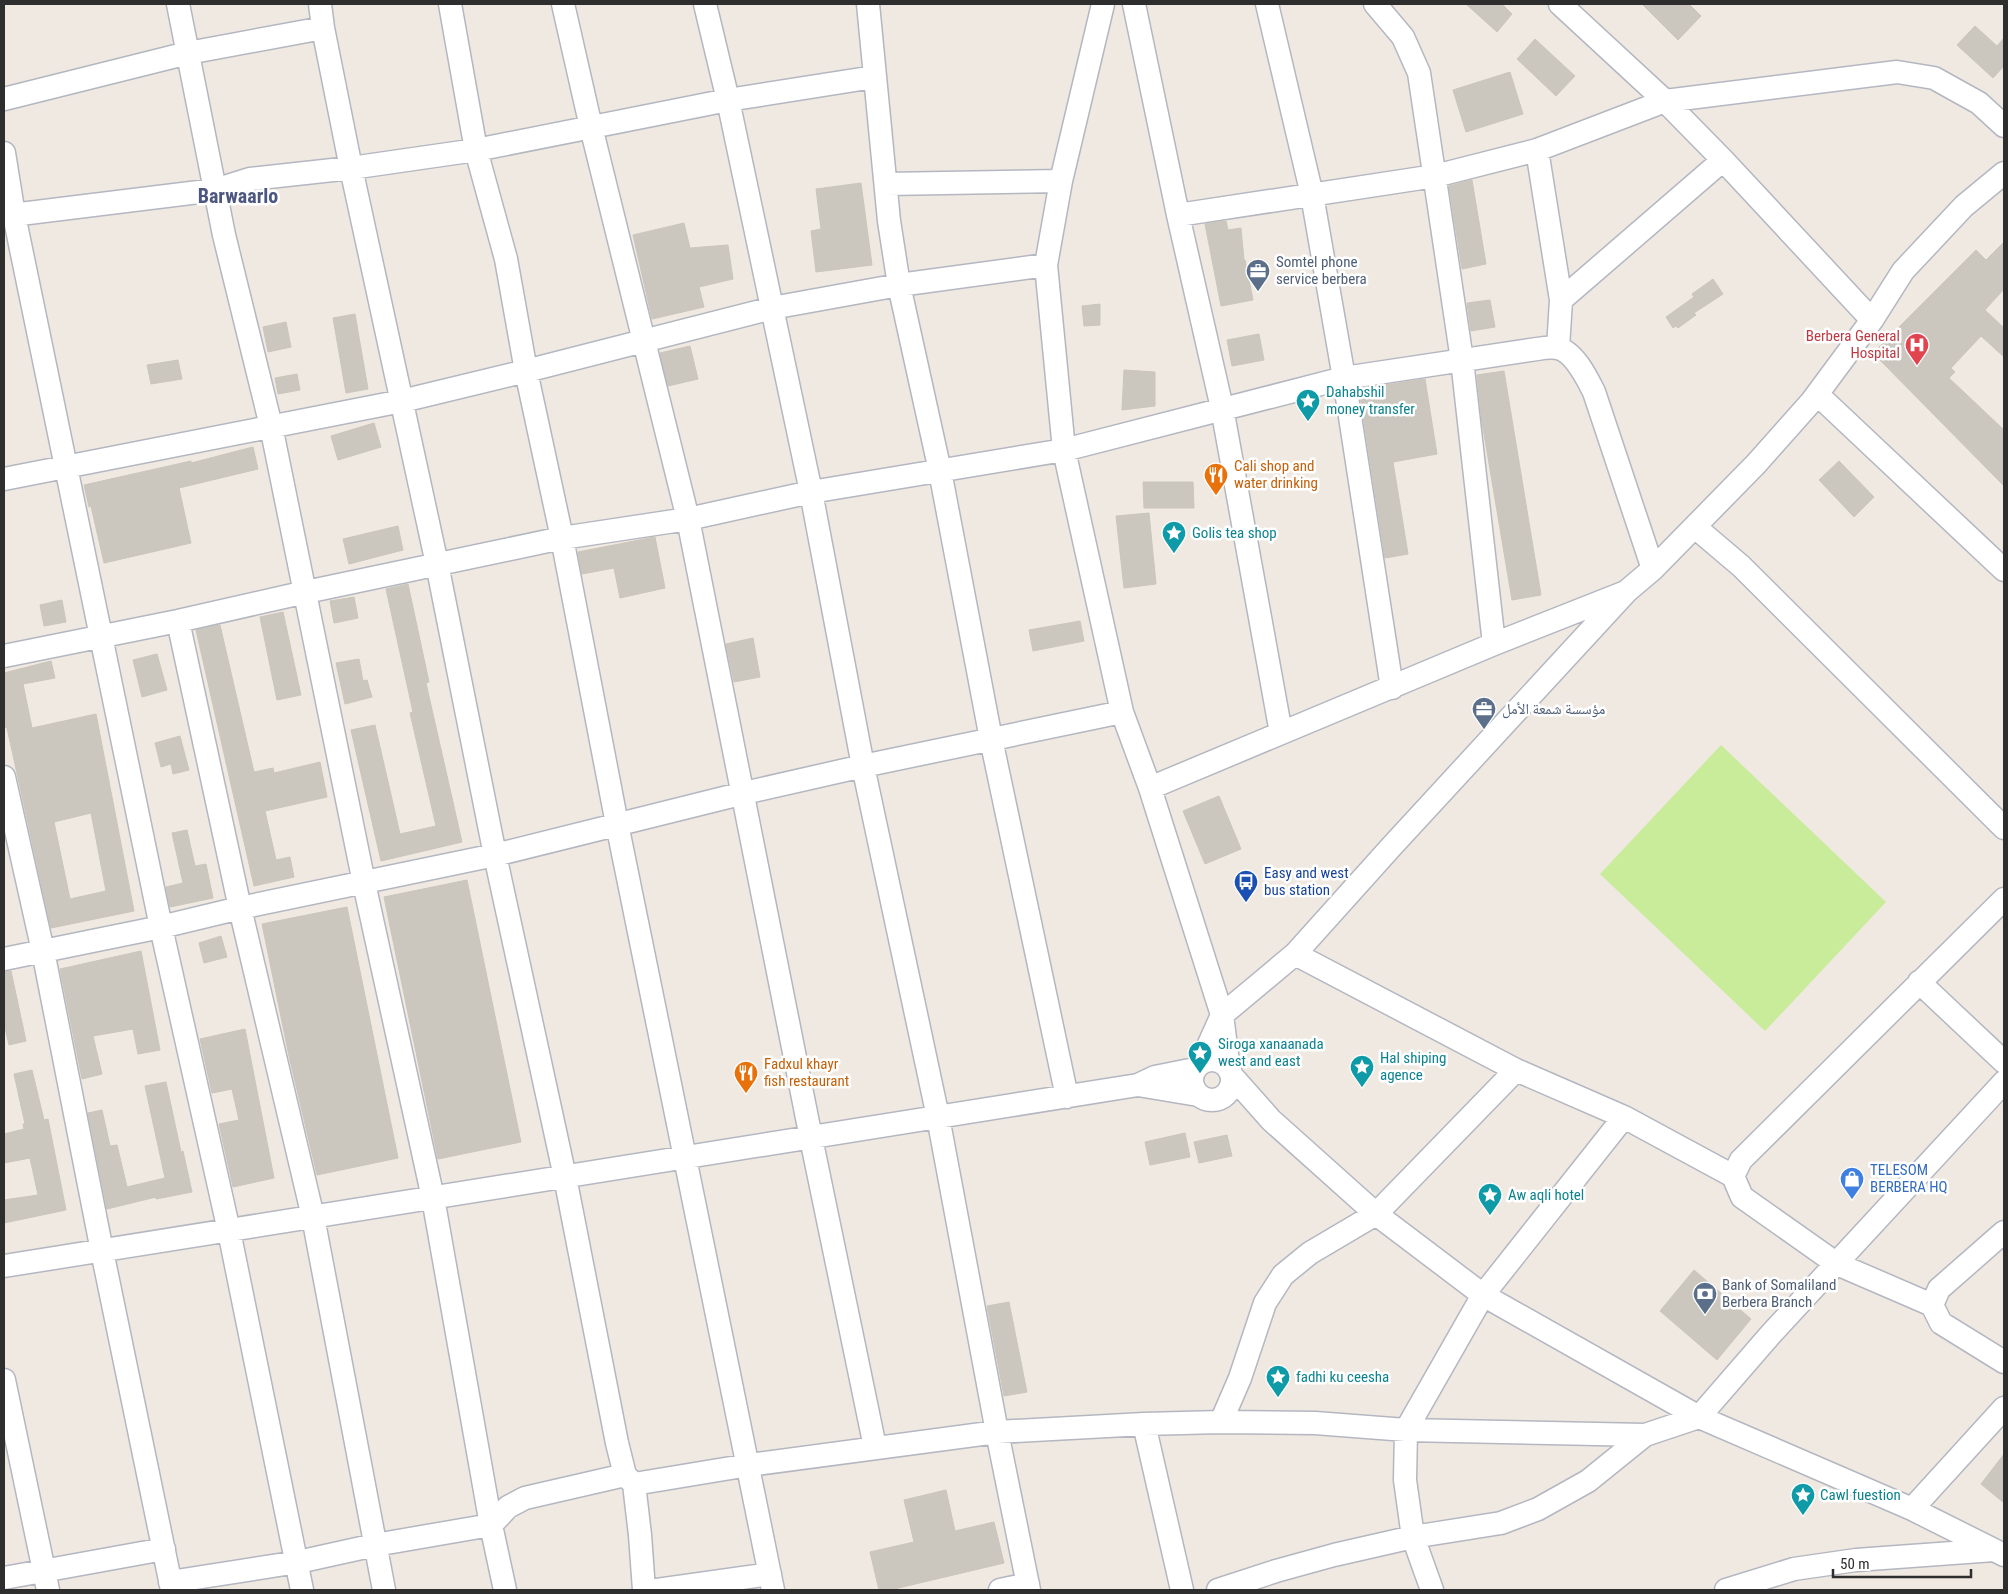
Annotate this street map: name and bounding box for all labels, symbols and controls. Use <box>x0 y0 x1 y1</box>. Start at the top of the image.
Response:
district label: Barwaarlo <box>198 184 278 208</box>
place label: Somtel phone service berbera <box>1276 253 1367 288</box>
office icon: Somtel phone service berbera <box>1245 258 1271 292</box>
place label: Berbera General Hospital <box>1806 327 1900 362</box>
hospital icon: Berbera General Hospital <box>1904 332 1930 366</box>
place label: Dahabshil money transfer <box>1326 383 1415 418</box>
place icon: Dahabshil money transfer <box>1295 388 1321 422</box>
place label: Cali shop and water drinking <box>1234 457 1318 492</box>
restaurant icon: Cali shop and water drinking <box>1203 462 1229 496</box>
place icon: Golis tea shop <box>1161 520 1187 554</box>
place label: Golis tea shop <box>1192 524 1277 542</box>
office icon: مؤسسة شمعة الأمل <box>1471 696 1497 730</box>
place label: مؤسسة شمعة الأمل <box>1502 700 1606 719</box>
place label: Easy and west bus station <box>1264 864 1349 899</box>
bus stop icon: Easy and west bus station <box>1233 869 1259 903</box>
place label: Siroga xanaanada west and east <box>1218 1035 1324 1070</box>
place icon: Siroga xanaanada west and east <box>1187 1040 1213 1074</box>
place label: Hal shiping agence <box>1380 1049 1446 1084</box>
place icon: Hal shiping agence <box>1349 1054 1375 1088</box>
place label: Fadxul khayr fish restaurant <box>764 1055 849 1090</box>
restaurant icon: Fadxul khayr fish restaurant <box>733 1060 759 1094</box>
place label: TELESOM BERBERA HQ <box>1870 1161 1948 1196</box>
shop icon: TELESOM BERBERA HQ <box>1839 1166 1865 1200</box>
place icon: Aw aqli hotel <box>1477 1182 1503 1216</box>
place label: Aw aqli hotel <box>1508 1186 1584 1204</box>
place label: Bank of Somaliland Berbera Branch <box>1722 1276 1837 1311</box>
bank icon: Bank of Somaliland Berbera Branch <box>1692 1281 1718 1315</box>
place icon: fadhi ku ceesha <box>1265 1364 1291 1398</box>
place label: fadhi ku ceesha <box>1296 1368 1389 1386</box>
place icon: Cawl fuestion <box>1790 1482 1816 1516</box>
place label: Cawl fuestion <box>1820 1486 1901 1504</box>
scale bar <box>1833 1546 1970 1578</box>
text: 50 m <box>1840 1555 1870 1573</box>

